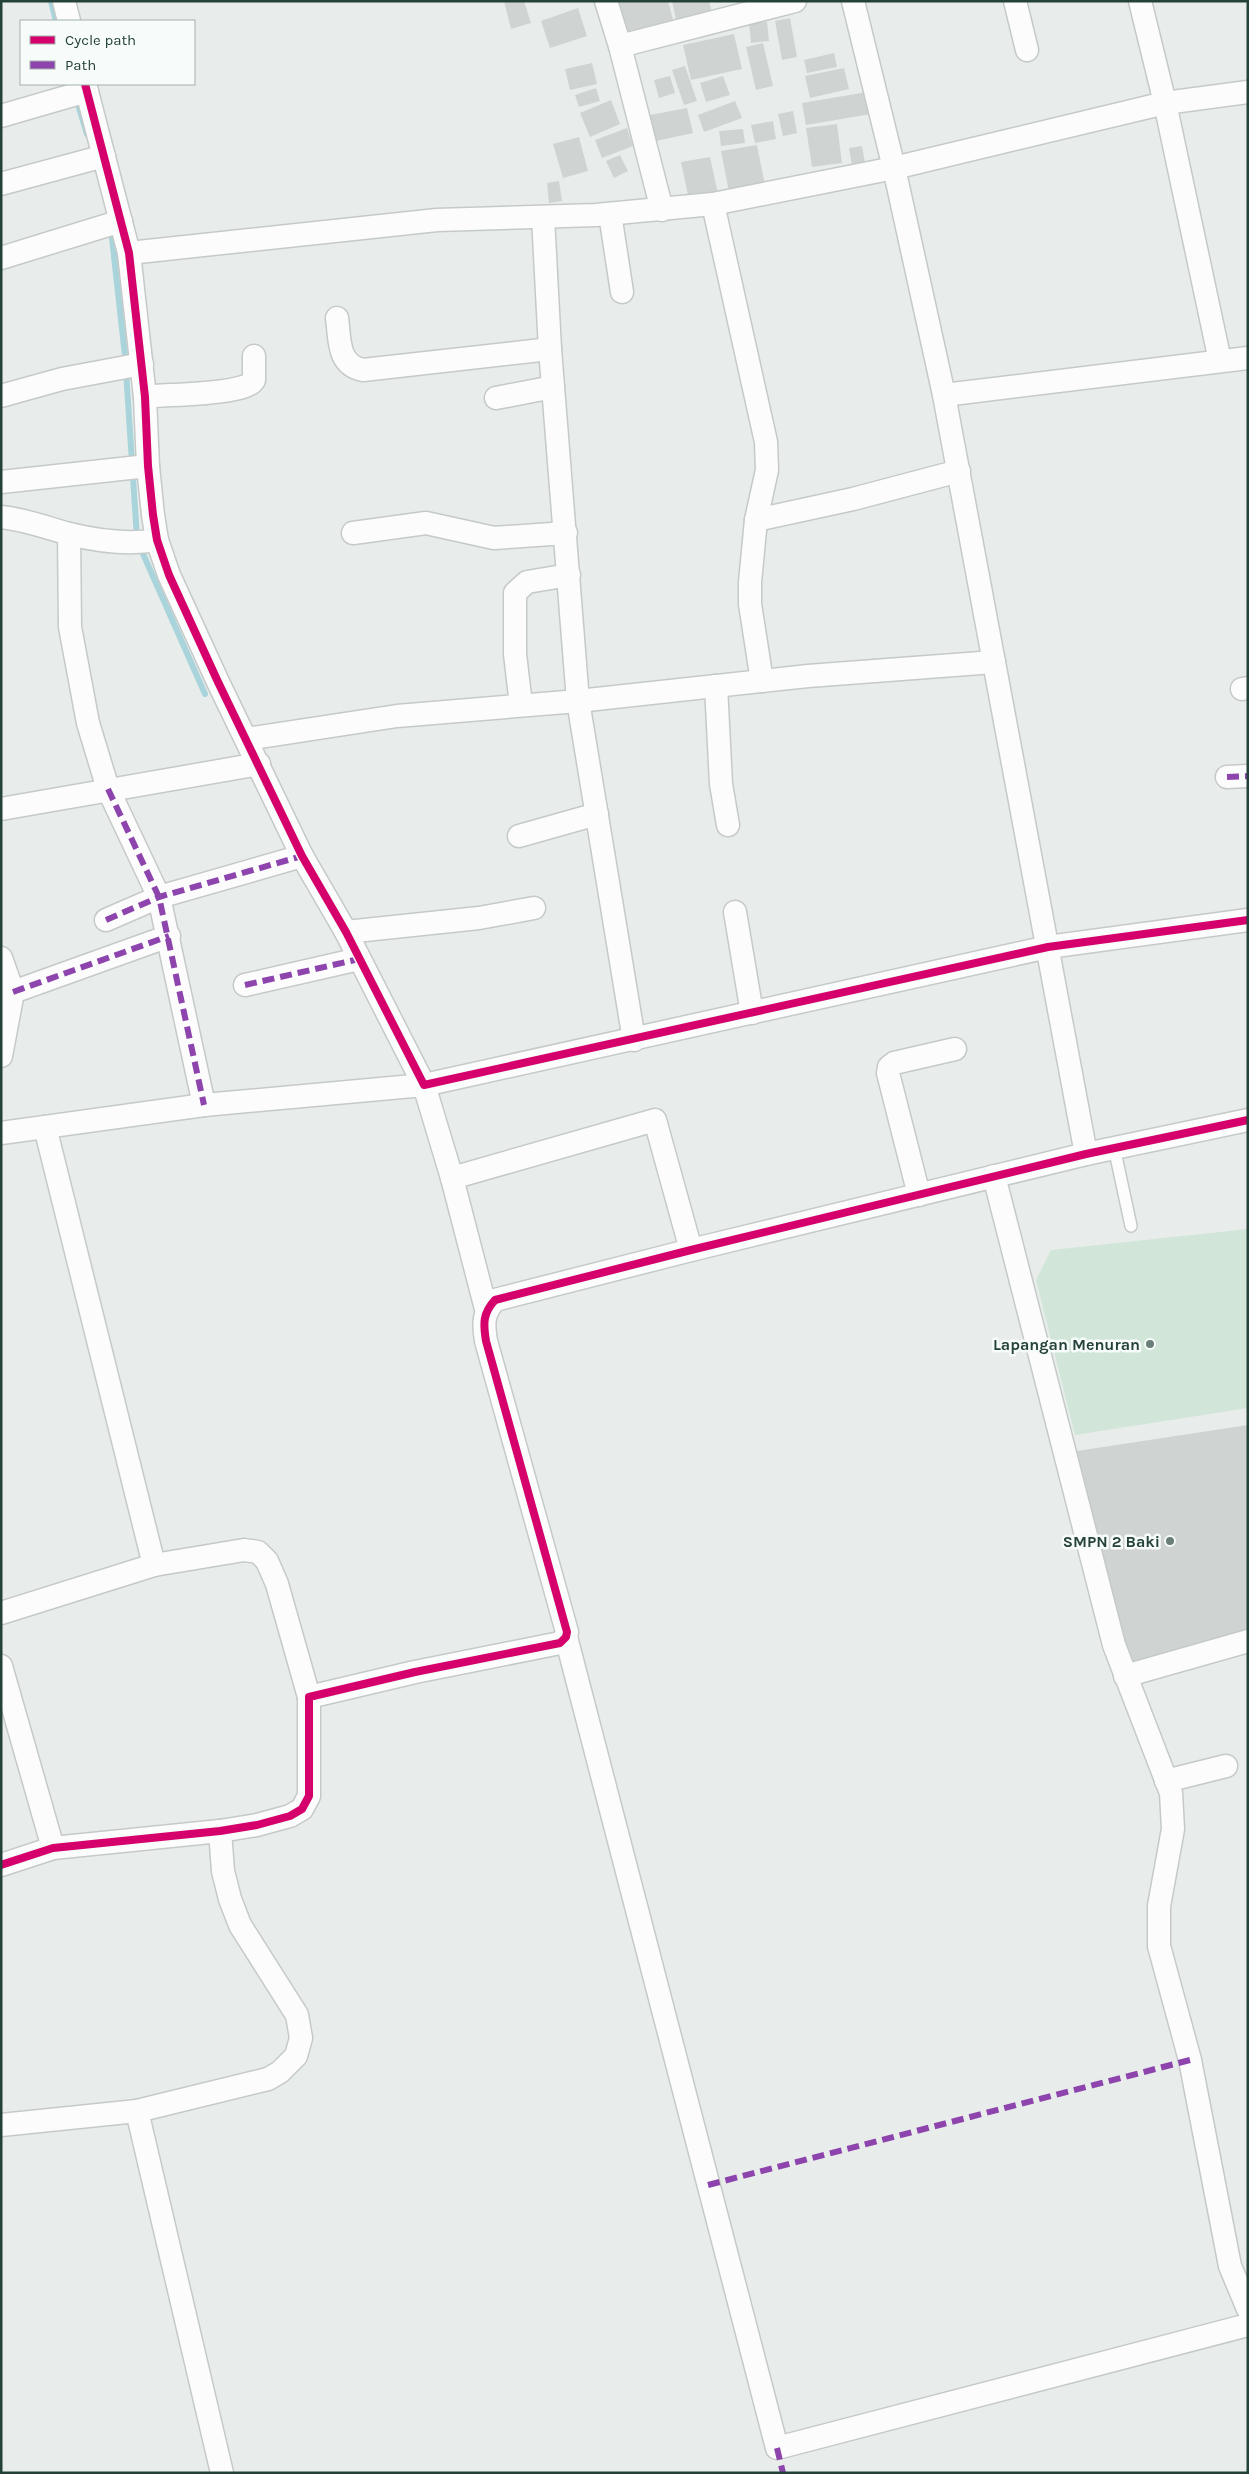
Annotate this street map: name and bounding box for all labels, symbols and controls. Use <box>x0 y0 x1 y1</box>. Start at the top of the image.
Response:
legend <box>20 20 195 85</box>
text: Cycle path <box>65 31 136 49</box>
text: Path <box>65 56 96 74</box>
place label: Lapangan Menuran <box>993 1335 1140 1354</box>
marker: Lapangan Menuran <box>1144 1338 1156 1350</box>
place label: SMPN 2 Baki <box>1063 1532 1160 1551</box>
marker: SMPN 2 Baki <box>1164 1535 1176 1547</box>

